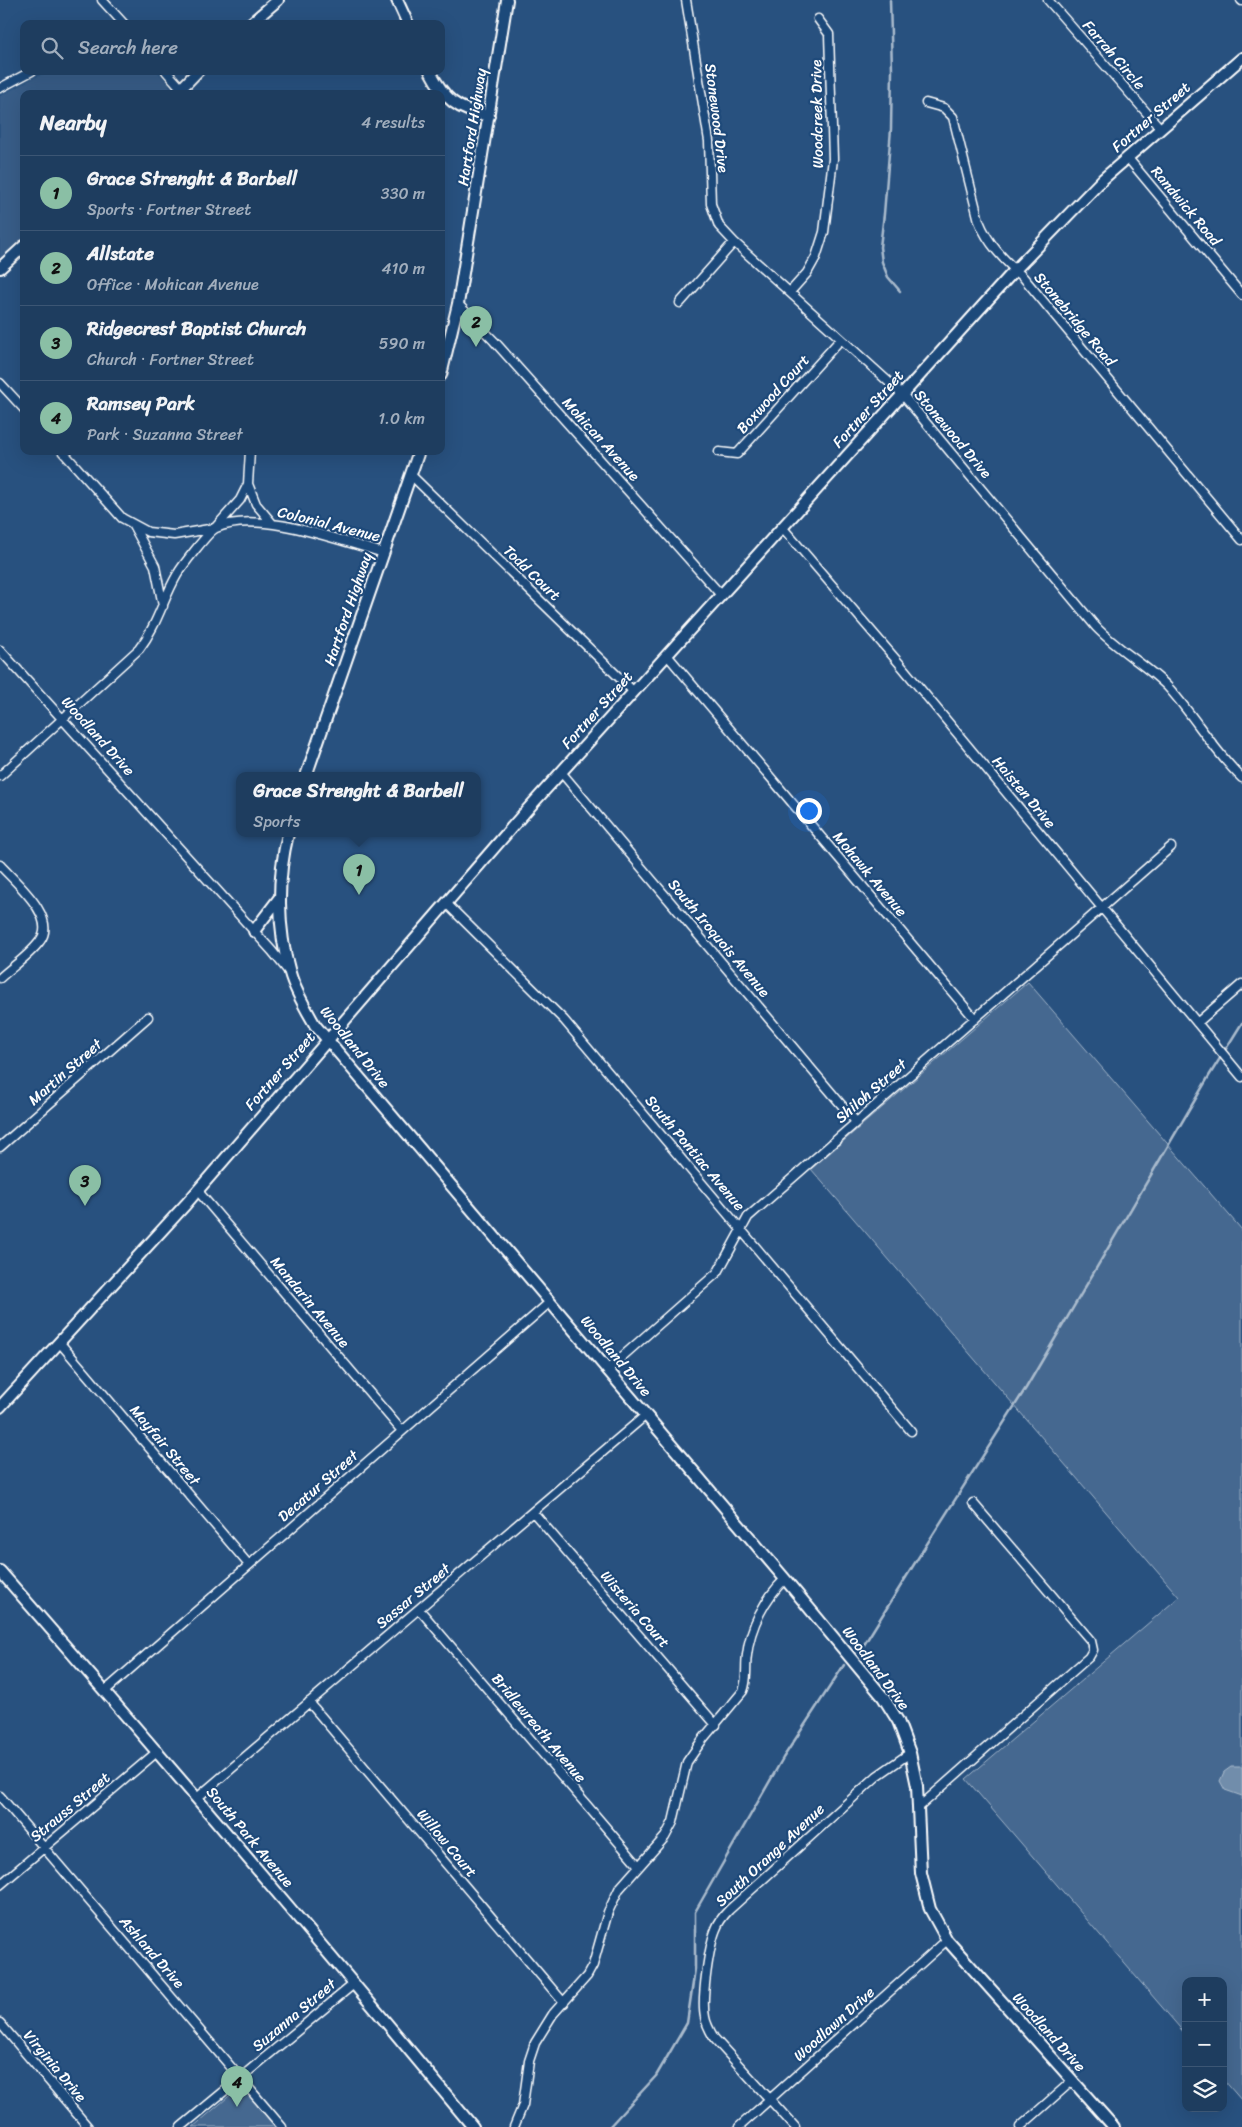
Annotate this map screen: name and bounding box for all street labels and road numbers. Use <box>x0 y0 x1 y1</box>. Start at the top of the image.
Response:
street label: Farrah Circle <box>1076 14 1152 96</box>
street label: Woodcreek Drive <box>803 59 831 169</box>
street label: Stonewood Drive <box>697 62 737 174</box>
street label: Hartford Highway <box>450 66 494 188</box>
street label: Fortner Street <box>1105 75 1197 159</box>
street label: Randwick Road <box>1144 160 1228 253</box>
street label: Stonebridge Road <box>1027 266 1123 373</box>
street label: Boxwood Court <box>730 348 816 440</box>
street label: Fortner Street <box>826 364 911 454</box>
street label: Stonewood Drive <box>908 383 998 485</box>
street label: Mohican Avenue <box>556 391 646 487</box>
street label: Colonial Avenue <box>275 499 383 549</box>
street label: Todd Court <box>497 539 567 608</box>
street label: Hartford Highway <box>316 548 380 669</box>
street label: Fortner Street <box>555 665 640 755</box>
street label: Woodland Drive <box>55 690 141 782</box>
street label: Haisten Drive <box>985 750 1063 835</box>
street label: Mohawk Avenue <box>826 825 914 923</box>
street label: South Iroquois Avenue <box>661 873 777 1003</box>
street label: Woodland Drive <box>313 1000 397 1094</box>
street label: Fortner Street <box>238 1025 322 1117</box>
street label: Martin Street <box>22 1031 109 1112</box>
street label: Shiloh Street <box>829 1052 914 1130</box>
street label: South Pontiac Avenue <box>638 1089 752 1217</box>
street label: Mandarin Avenue <box>264 1250 356 1354</box>
street label: Woodland Drive <box>574 1309 658 1403</box>
street label: Mayfair Street <box>123 1399 208 1492</box>
street label: Decatur Street <box>272 1443 365 1529</box>
street label: Sassar Street <box>370 1556 457 1635</box>
street label: Wisteria Court <box>594 1564 677 1654</box>
street label: Woodland Drive <box>835 1620 917 1716</box>
street label: Bridlewreath Avenue <box>485 1667 593 1789</box>
street label: Strauss Street <box>24 1765 117 1849</box>
street label: South Park Avenue <box>200 1781 300 1893</box>
street label: South Orange Avenue <box>709 1797 831 1913</box>
street label: Willow Court <box>410 1803 484 1884</box>
street label: Ashland Drive <box>112 1909 191 1994</box>
street label: Suzanna Street <box>246 1971 343 2058</box>
street label: Woodlawn Drive <box>787 1980 881 2068</box>
street label: Woodland Drive <box>1006 1986 1092 2078</box>
street label: Virginia Drive <box>17 2024 93 2108</box>

